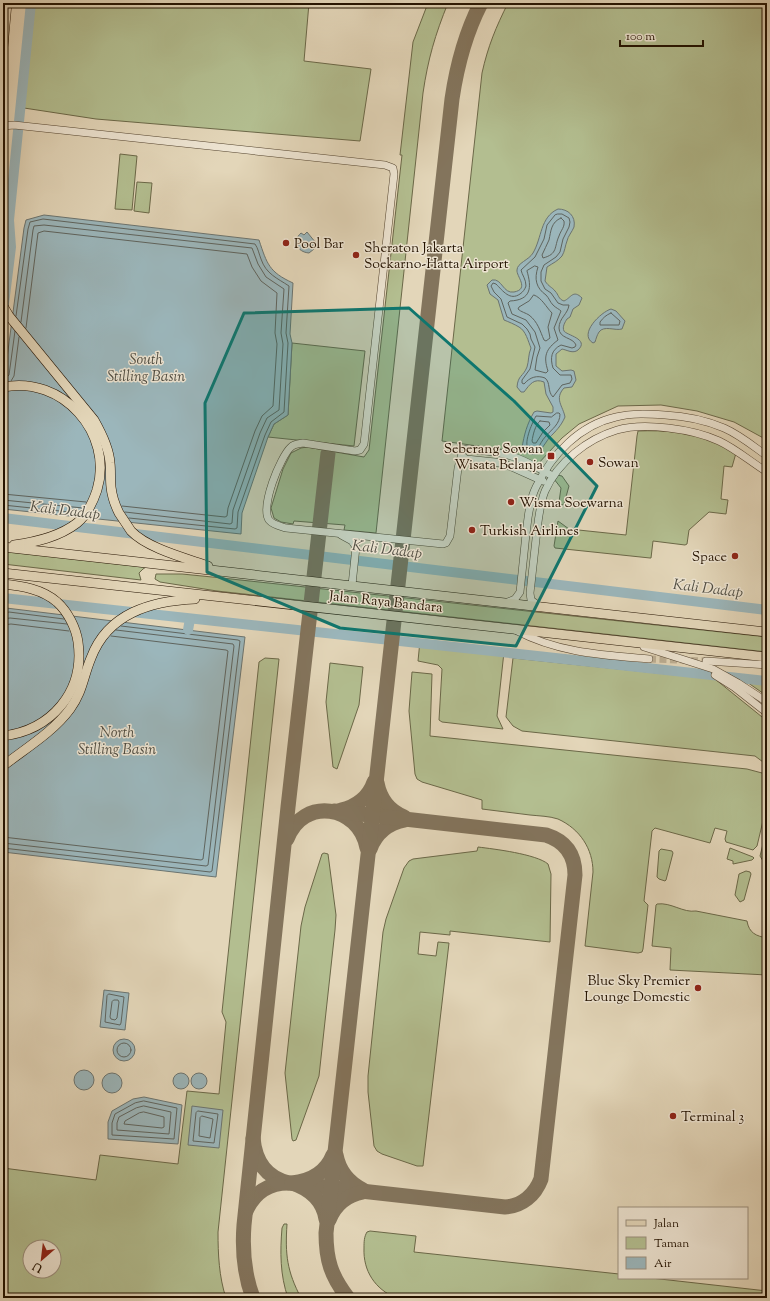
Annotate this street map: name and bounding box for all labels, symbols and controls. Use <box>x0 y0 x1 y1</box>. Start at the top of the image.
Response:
scale bar <box>620 22 703 48</box>
text: 100 m <box>626 28 655 46</box>
place label: Pool Bar <box>294 235 345 255</box>
marker: Pool Bar <box>281 238 291 248</box>
place label: Sheraton Jakarta Soekarno-Hatta Airport <box>364 239 509 275</box>
marker: Sheraton Jakarta Soekarno-Hatta Airport <box>351 250 361 260</box>
water label: South Stilling Basin <box>107 350 185 388</box>
place label: Seberang Sowan Wisata Belanja <box>444 440 544 476</box>
marker: Seberang Sowan Wisata Belanja <box>546 451 556 461</box>
place label: Sowan <box>598 454 639 474</box>
marker: Sowan <box>585 457 595 467</box>
place label: Wisma Soewarna <box>519 494 624 514</box>
water label: Kali Dadap <box>29 497 101 526</box>
marker: Wisma Soewarna <box>506 497 516 507</box>
place label: Turkish Airlines <box>480 522 579 542</box>
marker: Turkish Airlines <box>467 525 477 535</box>
water label: Kali Dadap <box>351 536 423 565</box>
place label: Space <box>692 548 727 568</box>
marker: Space <box>730 551 740 561</box>
water label: Kali Dadap <box>672 575 744 604</box>
street label: Jalan Raya Bandara <box>327 587 444 619</box>
water label: North Stilling Basin <box>78 723 156 761</box>
place label: Blue Sky Premier Lounge Domestic <box>584 972 691 1008</box>
marker: Blue Sky Premier Lounge Domestic <box>693 983 703 993</box>
place label: Terminal 3 <box>681 1108 745 1128</box>
marker: Terminal 3 <box>668 1111 678 1121</box>
legend <box>618 1207 748 1279</box>
text: Jalan <box>653 1215 679 1233</box>
text: Taman <box>654 1235 689 1253</box>
north arrow <box>22 1239 62 1279</box>
text: Air <box>654 1255 672 1273</box>
text: U <box>30 1258 46 1277</box>

